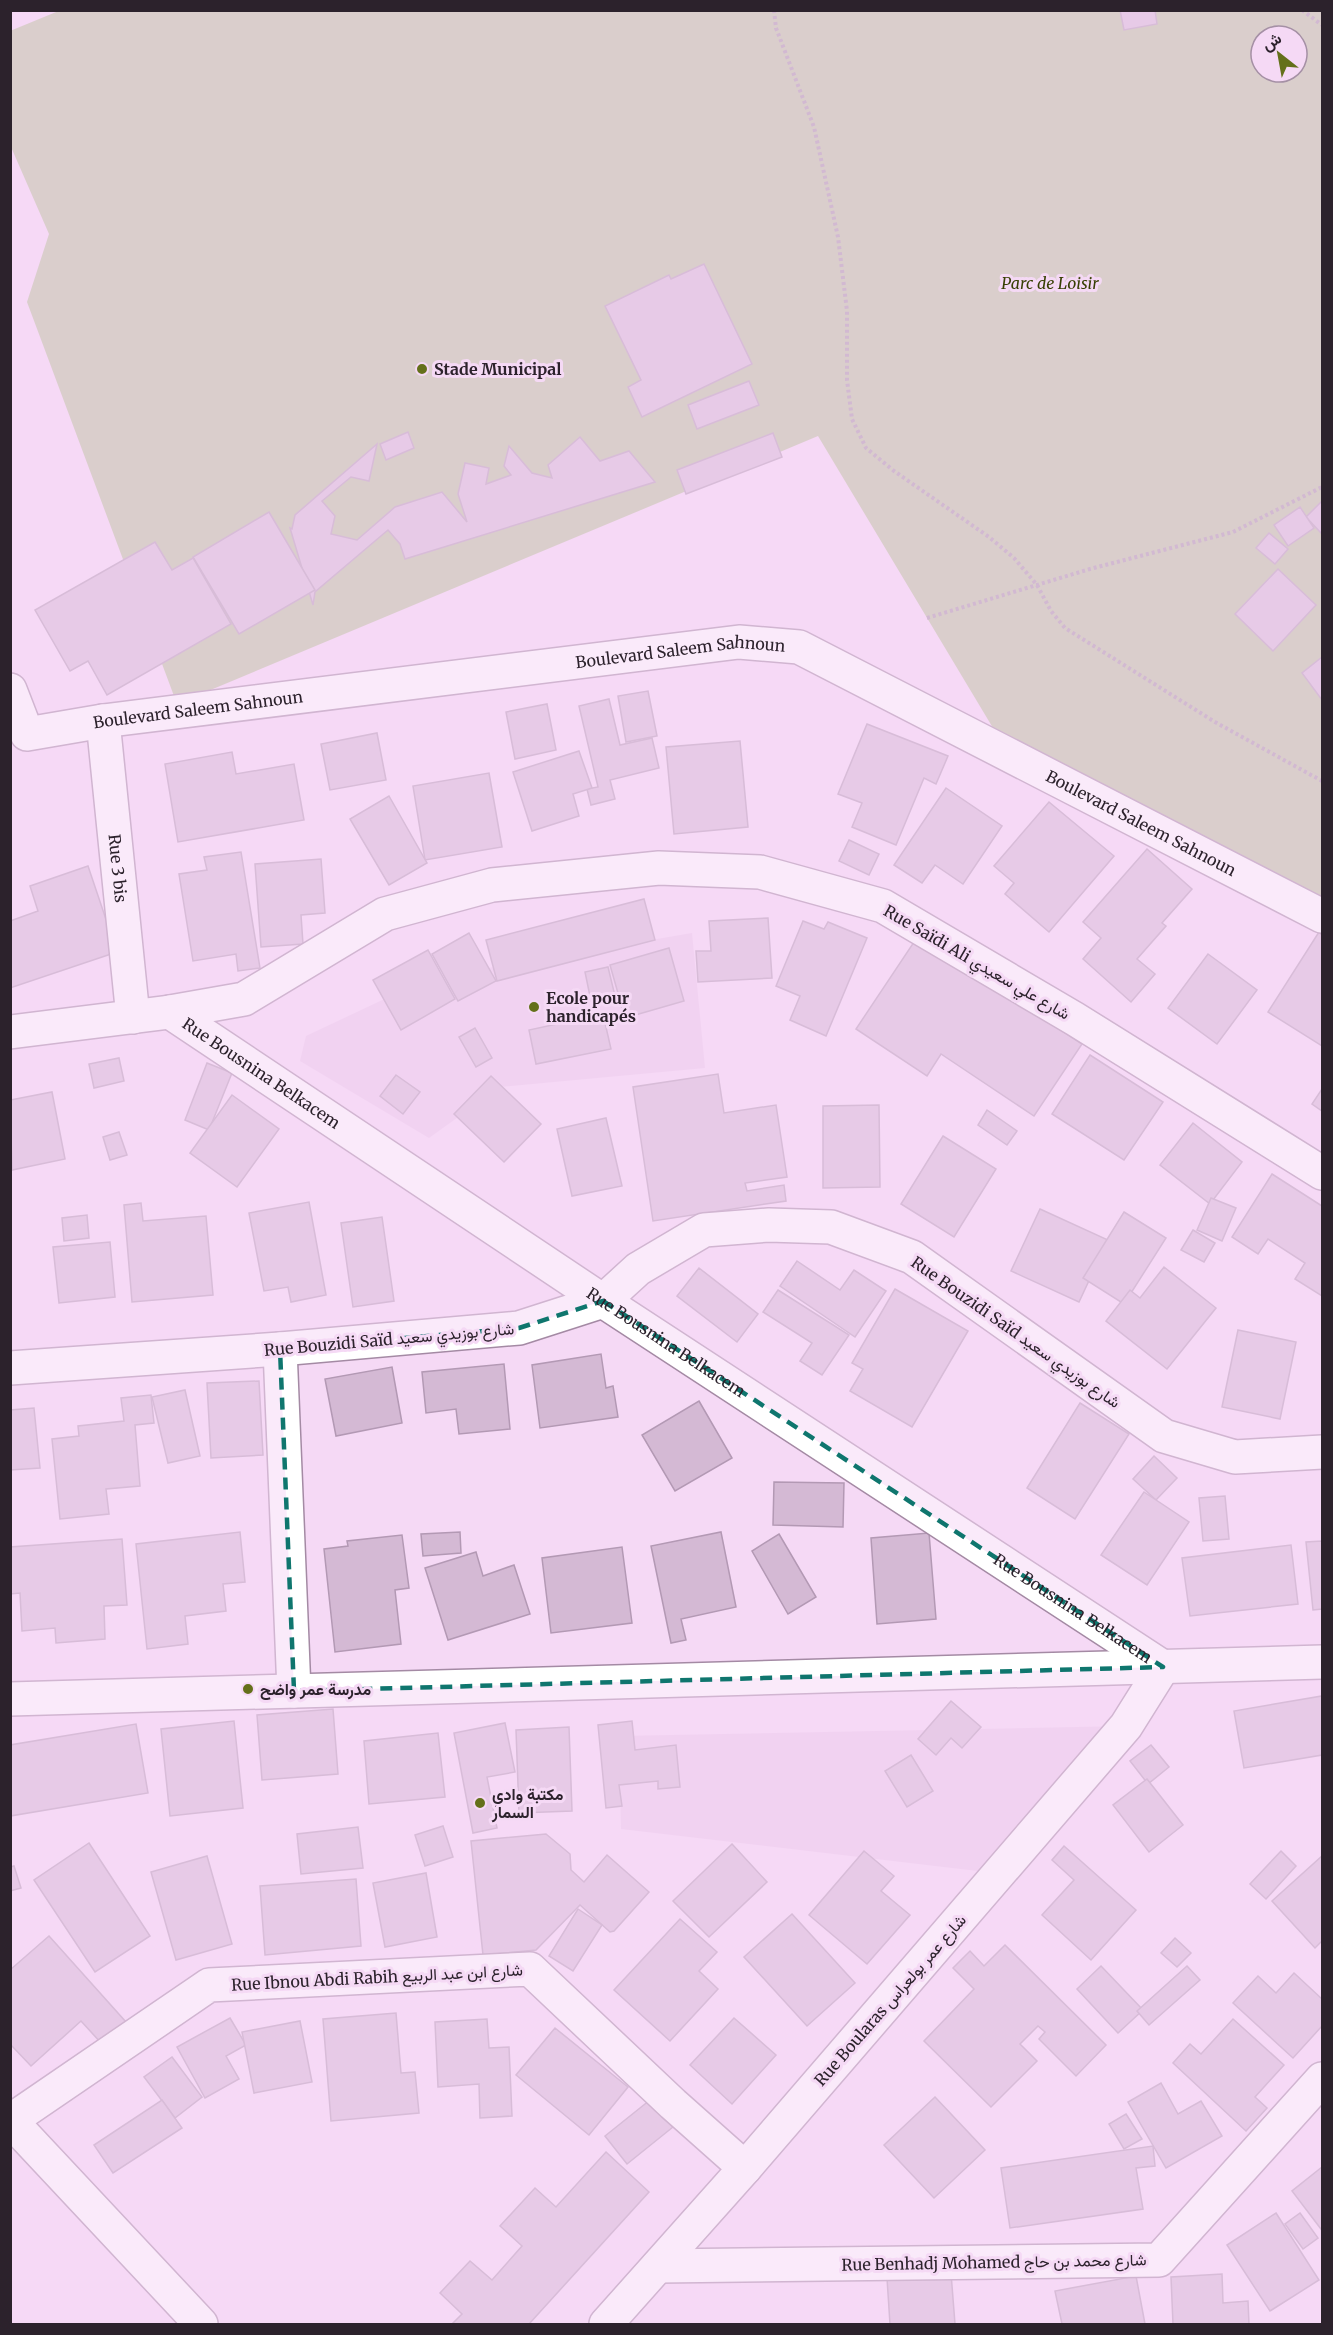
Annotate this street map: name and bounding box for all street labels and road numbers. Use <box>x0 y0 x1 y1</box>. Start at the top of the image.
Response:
street label: Boulevard Saleem Sahnoun <box>574 632 786 672</box>
street label: Boulevard Saleem Sahnoun <box>92 686 304 733</box>
street label: Boulevard Saleem Sahnoun <box>1043 766 1240 880</box>
street label: Rue 3 bis <box>105 833 131 904</box>
street label: Rue Saïdi Ali شارع علي سعيدي <box>878 900 1074 1027</box>
street label: Rue Bousnina Belkacem <box>179 1013 344 1133</box>
street label: Rue Bouzidi Saïd شارع بوزيدي سعيد <box>905 1252 1124 1415</box>
street label: Rue Bousnina Belkacem <box>583 1283 749 1401</box>
street label: Rue Bouzidi Saïd شارع بوزيدي سعيد <box>263 1318 515 1364</box>
street label: Rue Bousnina Belkacem <box>990 1549 1156 1667</box>
street label: Rue Boularas شارع عمر بولعراس <box>810 1910 972 2091</box>
street label: Rue Ibnou Abdi Rabih شارع ابن عبد الربيع <box>231 1959 523 1997</box>
street label: Rue Benhadj Mohamed شارع محمد بن حاج <box>841 2249 1147 2277</box>

